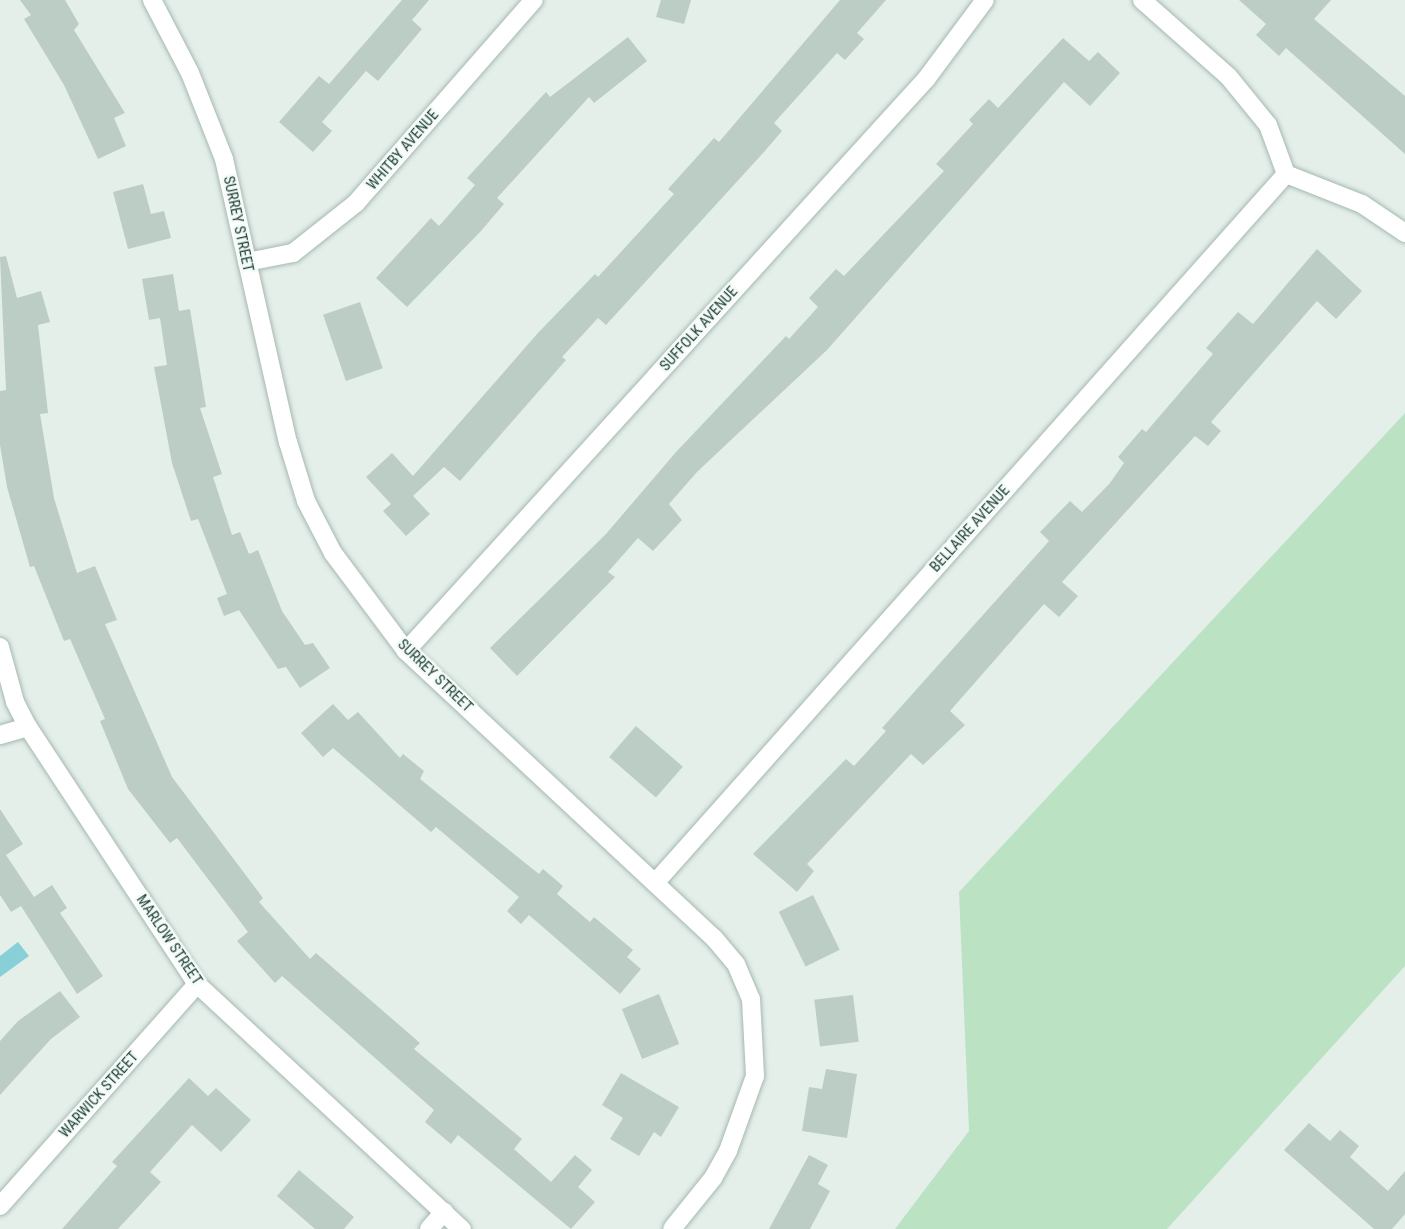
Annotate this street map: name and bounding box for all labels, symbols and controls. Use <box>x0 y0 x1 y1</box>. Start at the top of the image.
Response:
street label: WHITBY AVENUE <box>363 106 443 194</box>
street label: SURREY STREET <box>219 175 257 273</box>
street label: SUFFOLK AVENUE <box>656 283 742 375</box>
street label: BELLAIRE AVENUE <box>926 482 1014 576</box>
street label: SURREY STREET <box>394 636 476 716</box>
street label: MARLOW STREET <box>132 891 206 989</box>
street label: WARWICK STREET <box>56 1048 142 1142</box>

